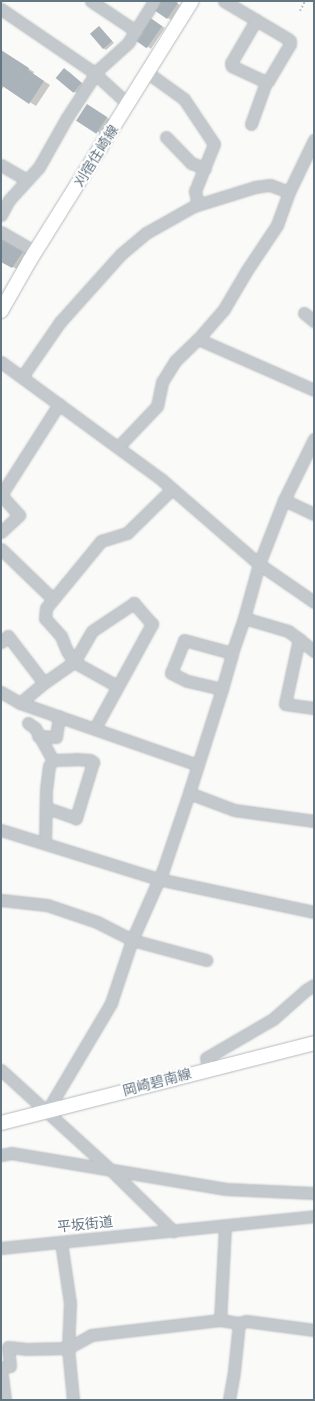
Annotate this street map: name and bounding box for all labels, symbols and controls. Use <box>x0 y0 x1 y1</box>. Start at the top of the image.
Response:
street label: 刈宿住崎線 <box>70 122 122 190</box>
street label: 岡崎碧南線 <box>121 1065 193 1099</box>
street label: 平坂街道 <box>56 1213 114 1235</box>

